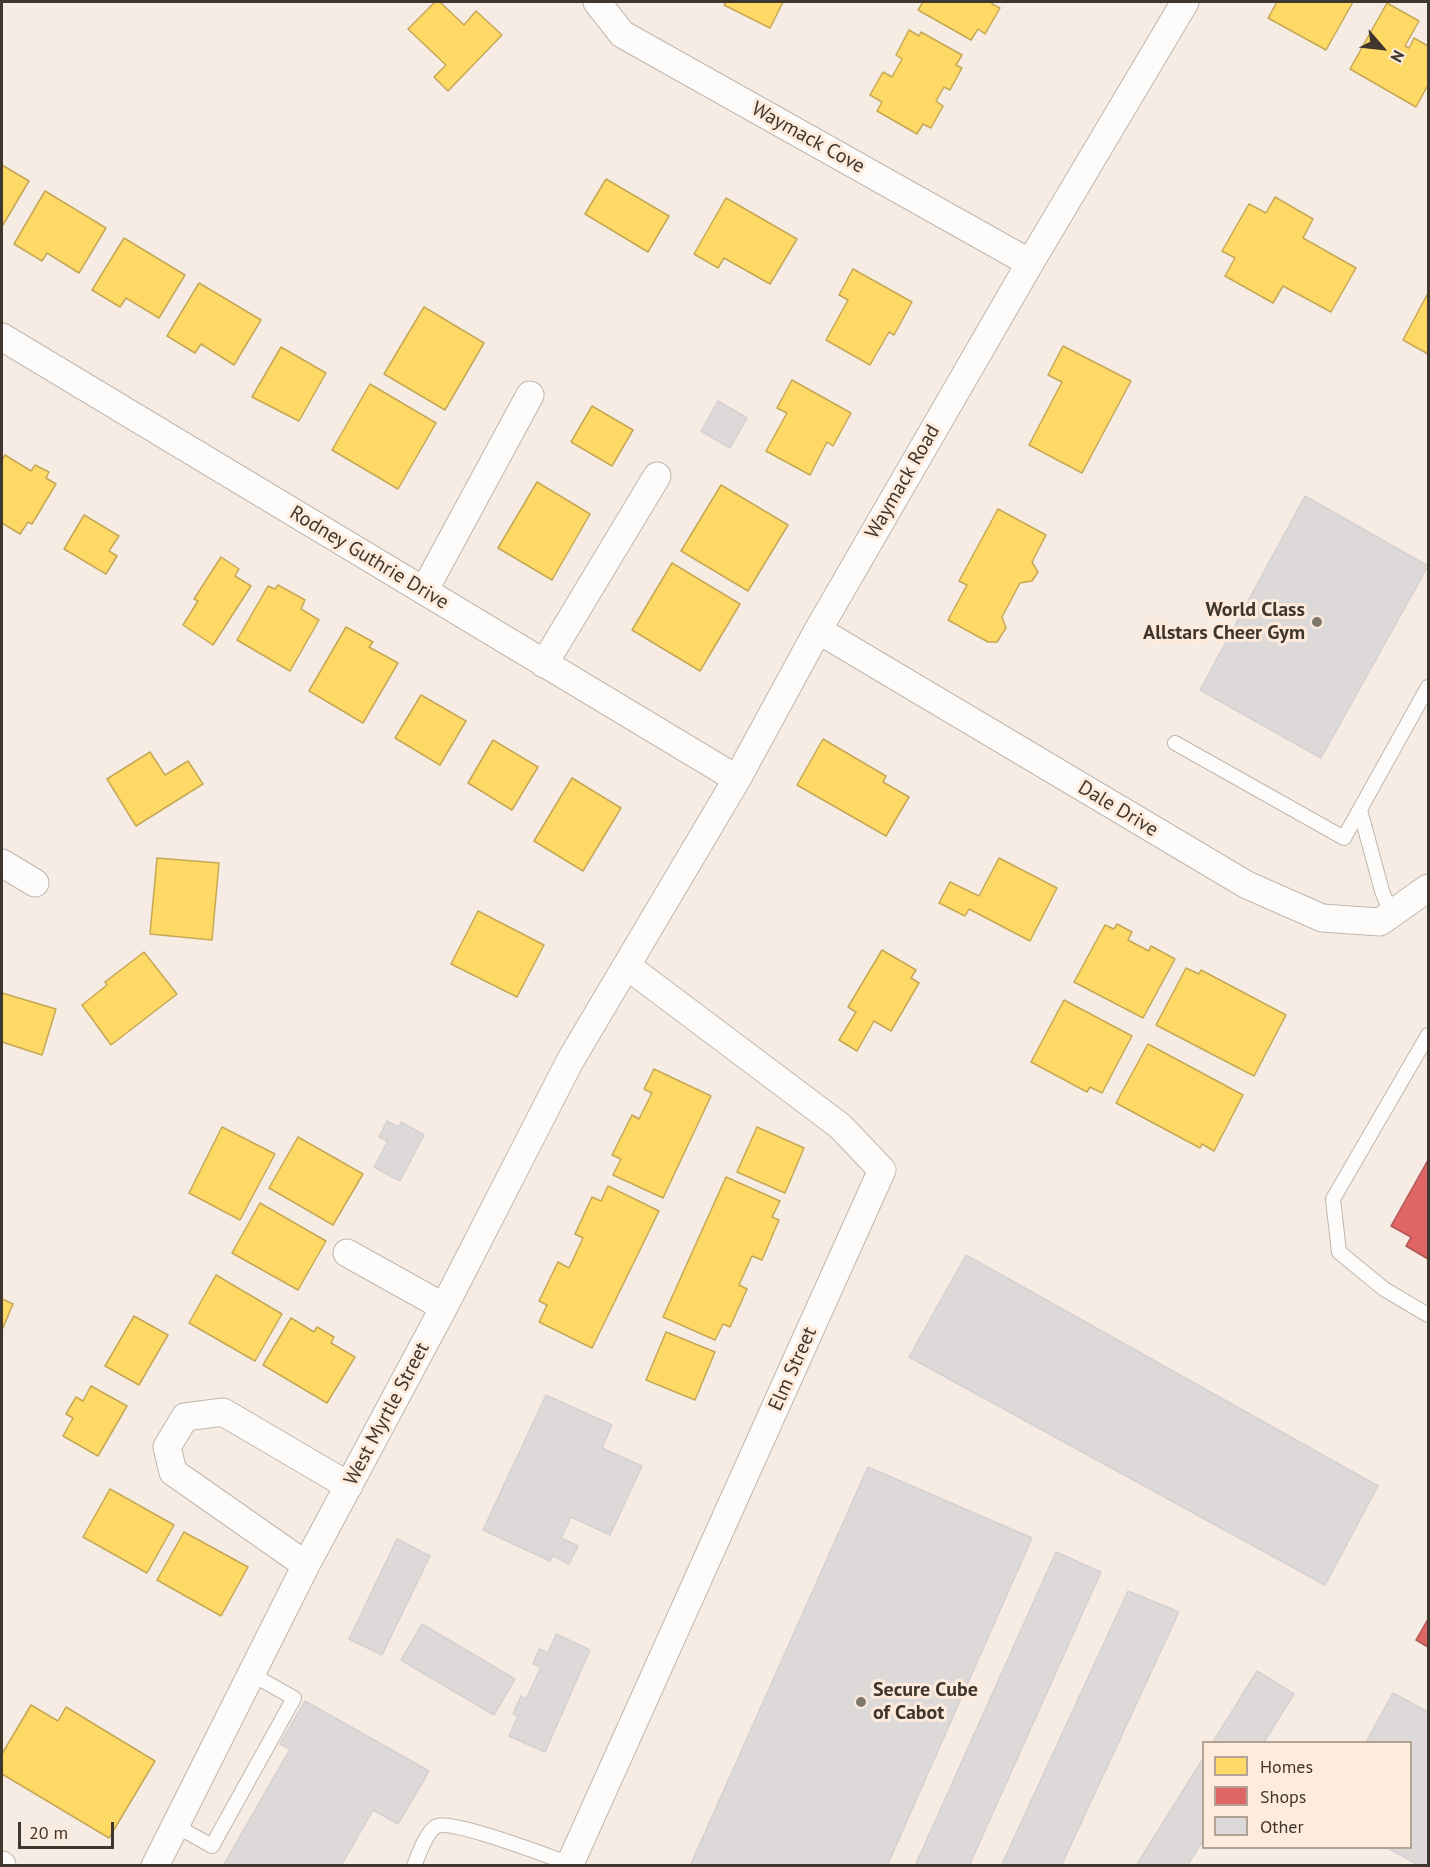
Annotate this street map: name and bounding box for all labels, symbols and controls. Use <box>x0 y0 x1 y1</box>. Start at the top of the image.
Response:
north arrow <box>1352 18 1412 78</box>
text: N <box>1387 47 1409 66</box>
street label: Waymack Cove <box>747 97 869 179</box>
street label: Waymack Road <box>861 421 945 543</box>
street label: Rodney Guthrie Drive <box>285 501 453 615</box>
place label: World Class Allstars Cheer Gym <box>1143 598 1305 645</box>
marker: World Class Allstars Cheer Gym <box>1310 615 1324 629</box>
street label: Dale Drive <box>1074 776 1162 842</box>
street label: Elm Street <box>764 1323 822 1415</box>
street label: West Myrtle Street <box>339 1339 435 1489</box>
place label: Secure Cube of Cabot <box>873 1678 978 1725</box>
marker: Secure Cube of Cabot <box>854 1695 868 1709</box>
legend <box>1202 1741 1412 1849</box>
text: Homes <box>1260 1755 1313 1778</box>
text: Shops <box>1260 1785 1306 1808</box>
scale bar <box>21 1810 117 1848</box>
text: Other <box>1260 1815 1304 1838</box>
text: 20 m <box>29 1821 68 1844</box>

